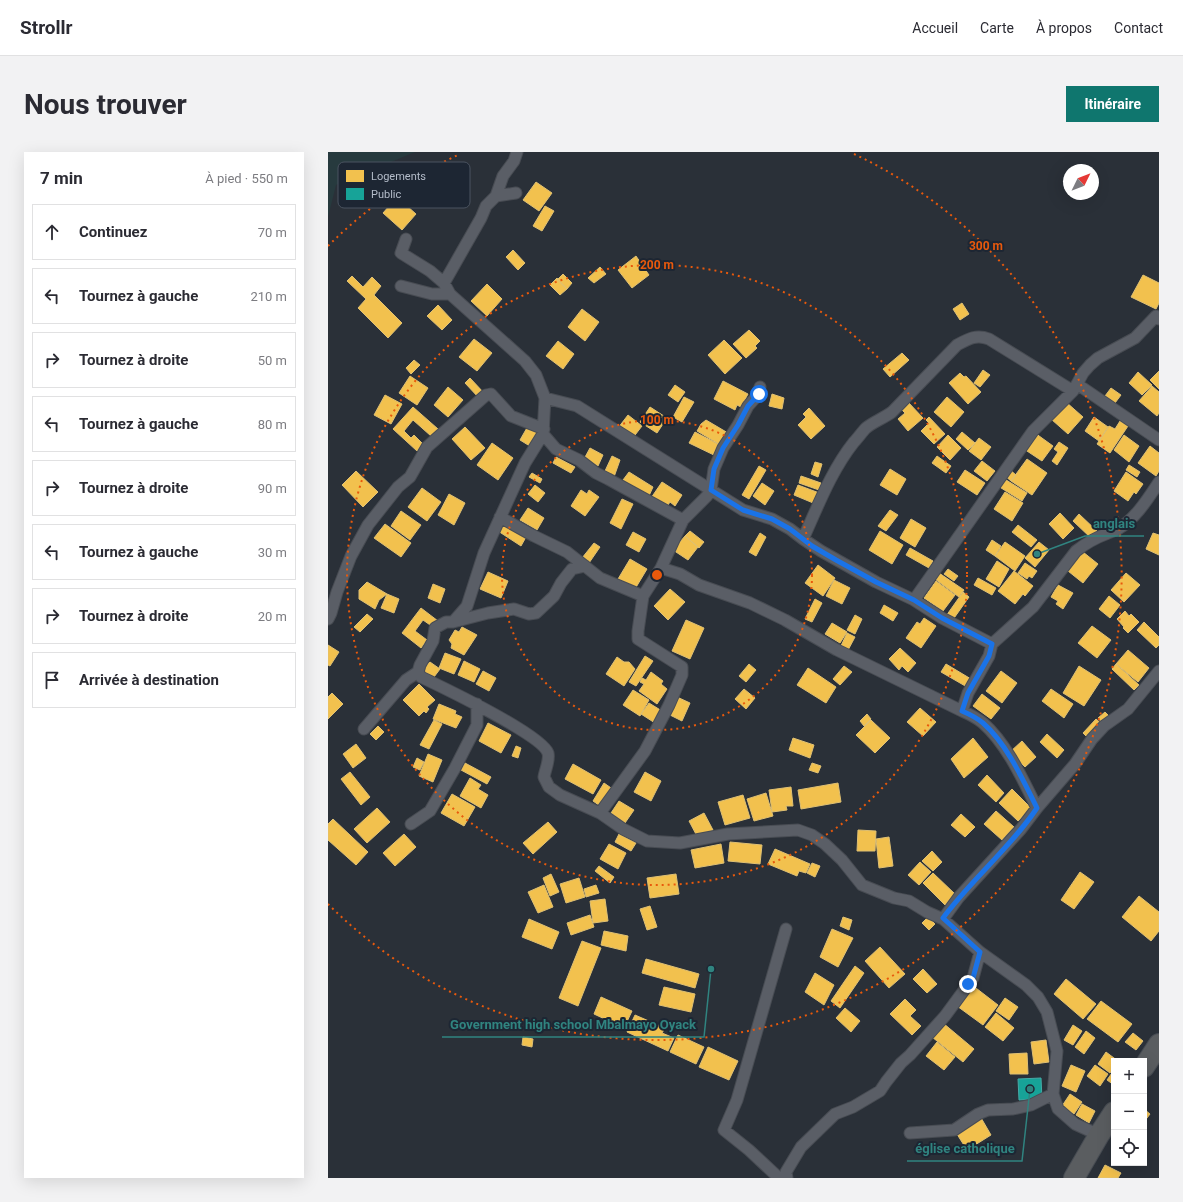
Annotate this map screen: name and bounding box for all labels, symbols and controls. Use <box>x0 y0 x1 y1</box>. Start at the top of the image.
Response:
text: Strollr <box>20 16 73 39</box>
text: Accueil <box>912 20 958 36</box>
text: Carte <box>980 20 1014 36</box>
text: À propos <box>1036 20 1092 36</box>
text: Contact <box>1114 20 1163 36</box>
button: Itinéraire <box>1066 86 1159 122</box>
text: Nous trouver <box>24 88 187 121</box>
legend <box>338 162 470 208</box>
north arrow <box>1063 164 1099 200</box>
text: 7 min <box>40 168 83 188</box>
text: Logements <box>371 170 426 183</box>
text: À pied · 550 m <box>205 171 288 186</box>
text: Public <box>371 188 402 201</box>
icon: ahead <box>41 221 63 243</box>
text: Continuez <box>79 223 147 241</box>
text: 70 m <box>258 225 287 240</box>
text: 300 m <box>969 239 1003 253</box>
text: 200 m <box>640 258 674 272</box>
icon: left <box>41 285 63 307</box>
text: Tournez à gauche <box>79 287 198 305</box>
text: 210 m <box>250 289 287 304</box>
icon: right <box>41 349 63 371</box>
text: Tournez à droite <box>79 351 188 369</box>
text: 50 m <box>258 353 287 368</box>
route start <box>750 385 768 403</box>
icon: left <box>41 413 63 435</box>
text: 100 m <box>640 413 674 427</box>
text: Tournez à gauche <box>79 415 198 433</box>
text: 80 m <box>258 417 287 432</box>
icon: right <box>41 477 63 499</box>
text: Tournez à droite <box>79 479 188 497</box>
text: 90 m <box>258 481 287 496</box>
callout: anglais <box>1085 511 1144 536</box>
text: anglais <box>1093 516 1135 531</box>
icon: left <box>41 541 63 563</box>
text: Tournez à gauche <box>79 543 198 561</box>
text: 30 m <box>258 545 287 560</box>
centre of rings <box>650 568 664 582</box>
icon: right <box>41 605 63 627</box>
text: Tournez à droite <box>79 607 188 625</box>
text: 20 m <box>258 609 287 624</box>
icon: arrive <box>41 669 63 691</box>
text: Arrivée à destination <box>79 671 219 689</box>
route end <box>959 975 977 993</box>
callout: Government high school Mbalmayo Oyack <box>442 1012 704 1037</box>
text: Government high school Mbalmayo Oyack <box>450 1017 697 1032</box>
map controls <box>1111 1058 1147 1166</box>
button: + <box>1111 1058 1147 1094</box>
button: − <box>1111 1094 1147 1130</box>
button: locate <box>1111 1130 1147 1166</box>
callout: église catholique <box>907 1136 1022 1161</box>
text: église catholique <box>915 1141 1015 1156</box>

